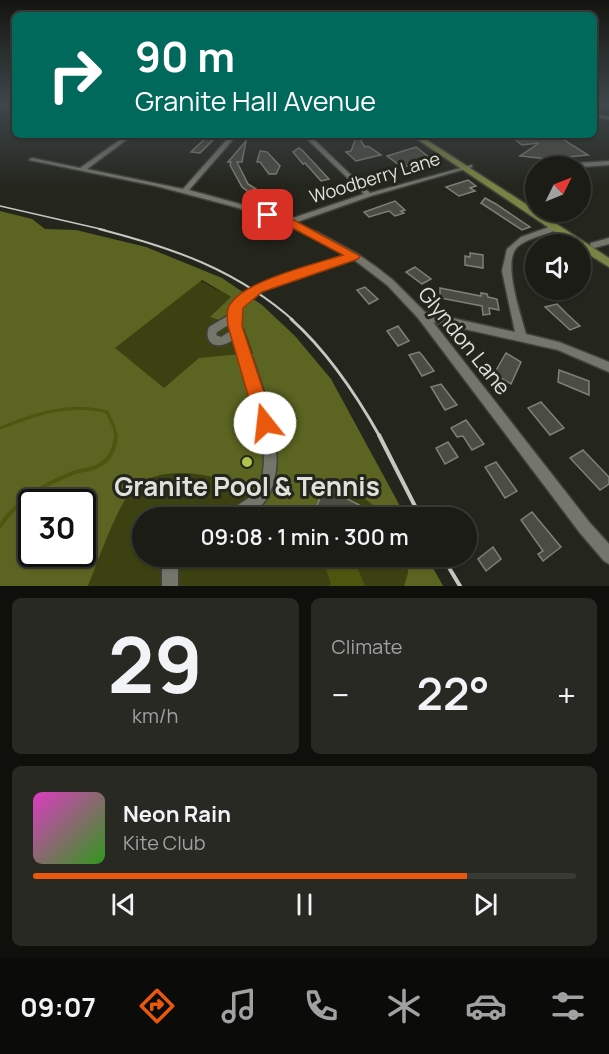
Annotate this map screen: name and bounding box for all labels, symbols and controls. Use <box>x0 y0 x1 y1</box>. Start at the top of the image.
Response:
text: 90 m <box>135 27 235 85</box>
icon: right <box>36 36 114 114</box>
text: Granite Hall Avenue <box>135 82 376 119</box>
street label: Woodberry Lane <box>307 146 443 208</box>
north arrow <box>525 156 591 222</box>
map controls <box>525 156 591 300</box>
pin <box>242 189 293 240</box>
icon: arrive <box>251 198 284 231</box>
button: sound <box>525 234 591 300</box>
street label: Glyndon Lane <box>412 280 517 400</box>
position arrow <box>233 391 297 455</box>
marker: Granite Pool & Tennis <box>240 455 254 469</box>
place label: Granite Pool & Tennis <box>114 468 380 504</box>
speed limit sign: 30 <box>18 489 96 567</box>
text: 09:08 · 1 min · 300 m <box>200 522 409 552</box>
text: 29 <box>108 610 203 716</box>
text: Climate <box>332 633 403 660</box>
text: 22° <box>417 662 490 724</box>
text: − <box>332 672 349 717</box>
text: + <box>557 672 576 717</box>
text: km/h <box>132 702 179 729</box>
text: Neon Rain <box>123 799 231 829</box>
text: Kite Club <box>123 829 206 856</box>
icon: previous <box>107 888 140 921</box>
icon: pause <box>288 888 321 921</box>
icon: next <box>469 888 502 921</box>
icon: directions <box>136 985 178 1027</box>
icon: music <box>218 985 260 1027</box>
icon: phone <box>300 985 342 1027</box>
icon: climate <box>383 985 425 1027</box>
icon: car <box>465 985 507 1027</box>
icon: filters <box>547 985 589 1027</box>
text: 09:07 <box>20 988 96 1025</box>

